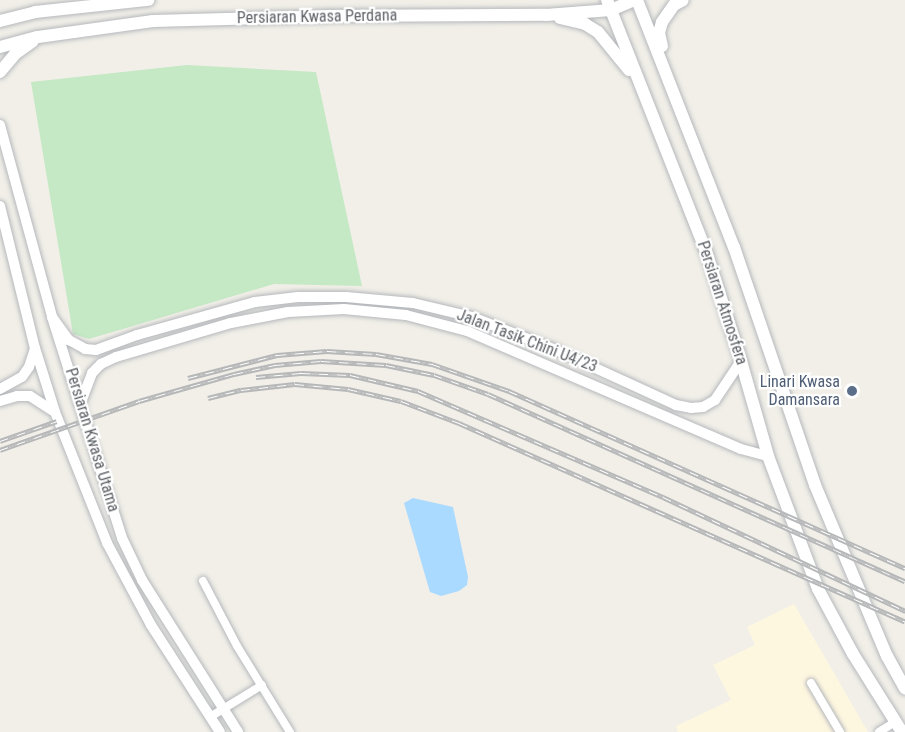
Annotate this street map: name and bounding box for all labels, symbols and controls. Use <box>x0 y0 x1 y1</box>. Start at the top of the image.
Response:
street label: Persiaran Kwasa Perdana <box>237 6 397 28</box>
street label: Persiaran Atmosfera <box>693 239 751 367</box>
street label: Jalan Tasik Chini U4/23 <box>454 305 600 377</box>
street label: Persiaran Kwasa Utama <box>61 366 123 514</box>
place label: Linari Kwasa Damansara <box>760 372 840 410</box>
marker: Linari Kwasa Damansara <box>845 384 859 398</box>

